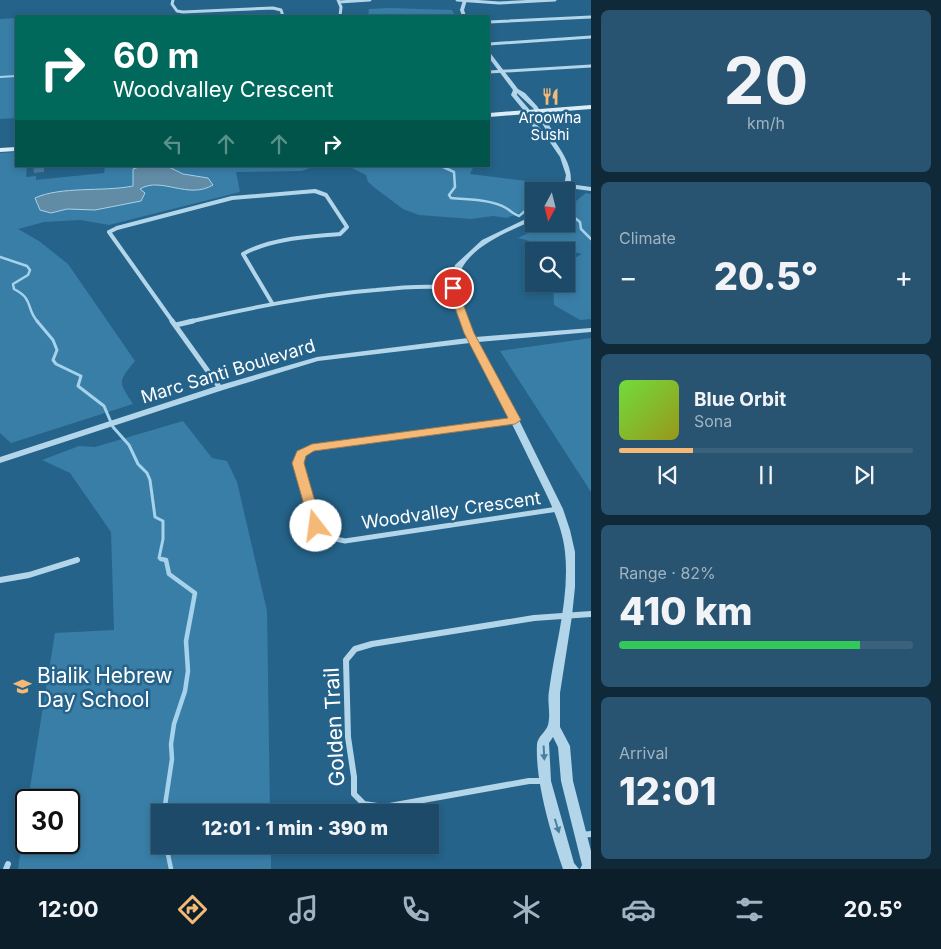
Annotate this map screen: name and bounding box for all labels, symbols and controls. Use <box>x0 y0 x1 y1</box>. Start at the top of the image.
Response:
text: 60 m <box>113 34 200 76</box>
icon: right <box>30 35 95 100</box>
text: 20 <box>724 41 808 120</box>
text: Woodvalley Crescent <box>113 76 334 102</box>
restaurant icon: Aroowha Sushi <box>540 86 560 106</box>
place label: Aroowha Sushi <box>518 108 582 144</box>
text: km/h <box>747 113 785 133</box>
icon: left <box>159 130 187 158</box>
icon: ahead <box>212 130 240 158</box>
icon: ahead <box>265 130 293 158</box>
icon: right <box>318 130 346 158</box>
north arrow <box>525 182 575 232</box>
map controls <box>525 182 575 292</box>
text: Climate <box>619 228 676 248</box>
button: search <box>525 242 575 292</box>
text: 20.5° <box>714 253 818 299</box>
text: − <box>619 260 638 294</box>
text: + <box>894 260 913 294</box>
pin <box>432 267 474 309</box>
icon: arrive <box>439 274 467 302</box>
street label: Marc Santi Boulevard <box>138 334 318 408</box>
text: Blue Orbit <box>694 388 786 411</box>
text: Sona <box>694 411 732 431</box>
icon: previous <box>654 461 682 489</box>
icon: pause <box>752 461 780 489</box>
icon: next <box>850 461 878 489</box>
street label: Woodvalley Crescent <box>360 487 542 533</box>
position arrow <box>289 499 341 551</box>
text: Range · 82% <box>619 563 716 583</box>
text: 410 km <box>619 588 753 634</box>
place label: Bialik Hebrew Day School <box>37 663 173 712</box>
street label: Golden Trail <box>318 667 350 787</box>
school or university icon: Bialik Hebrew Day School <box>13 677 33 697</box>
text: Arrival <box>619 743 668 763</box>
one-way arrow <box>540 745 548 761</box>
text: 12:01 <box>619 768 716 814</box>
speed limit sign: 30 <box>15 789 80 854</box>
text: 12:01 · 1 min · 390 m <box>202 817 388 840</box>
one-way arrow <box>553 819 561 834</box>
icon: directions <box>175 892 210 927</box>
icon: music <box>286 892 321 927</box>
icon: phone <box>398 892 433 927</box>
icon: climate <box>509 892 544 927</box>
icon: car <box>621 892 656 927</box>
icon: filters <box>732 892 767 927</box>
text: 12:00 <box>38 896 99 922</box>
text: 20.5° <box>843 896 903 922</box>

